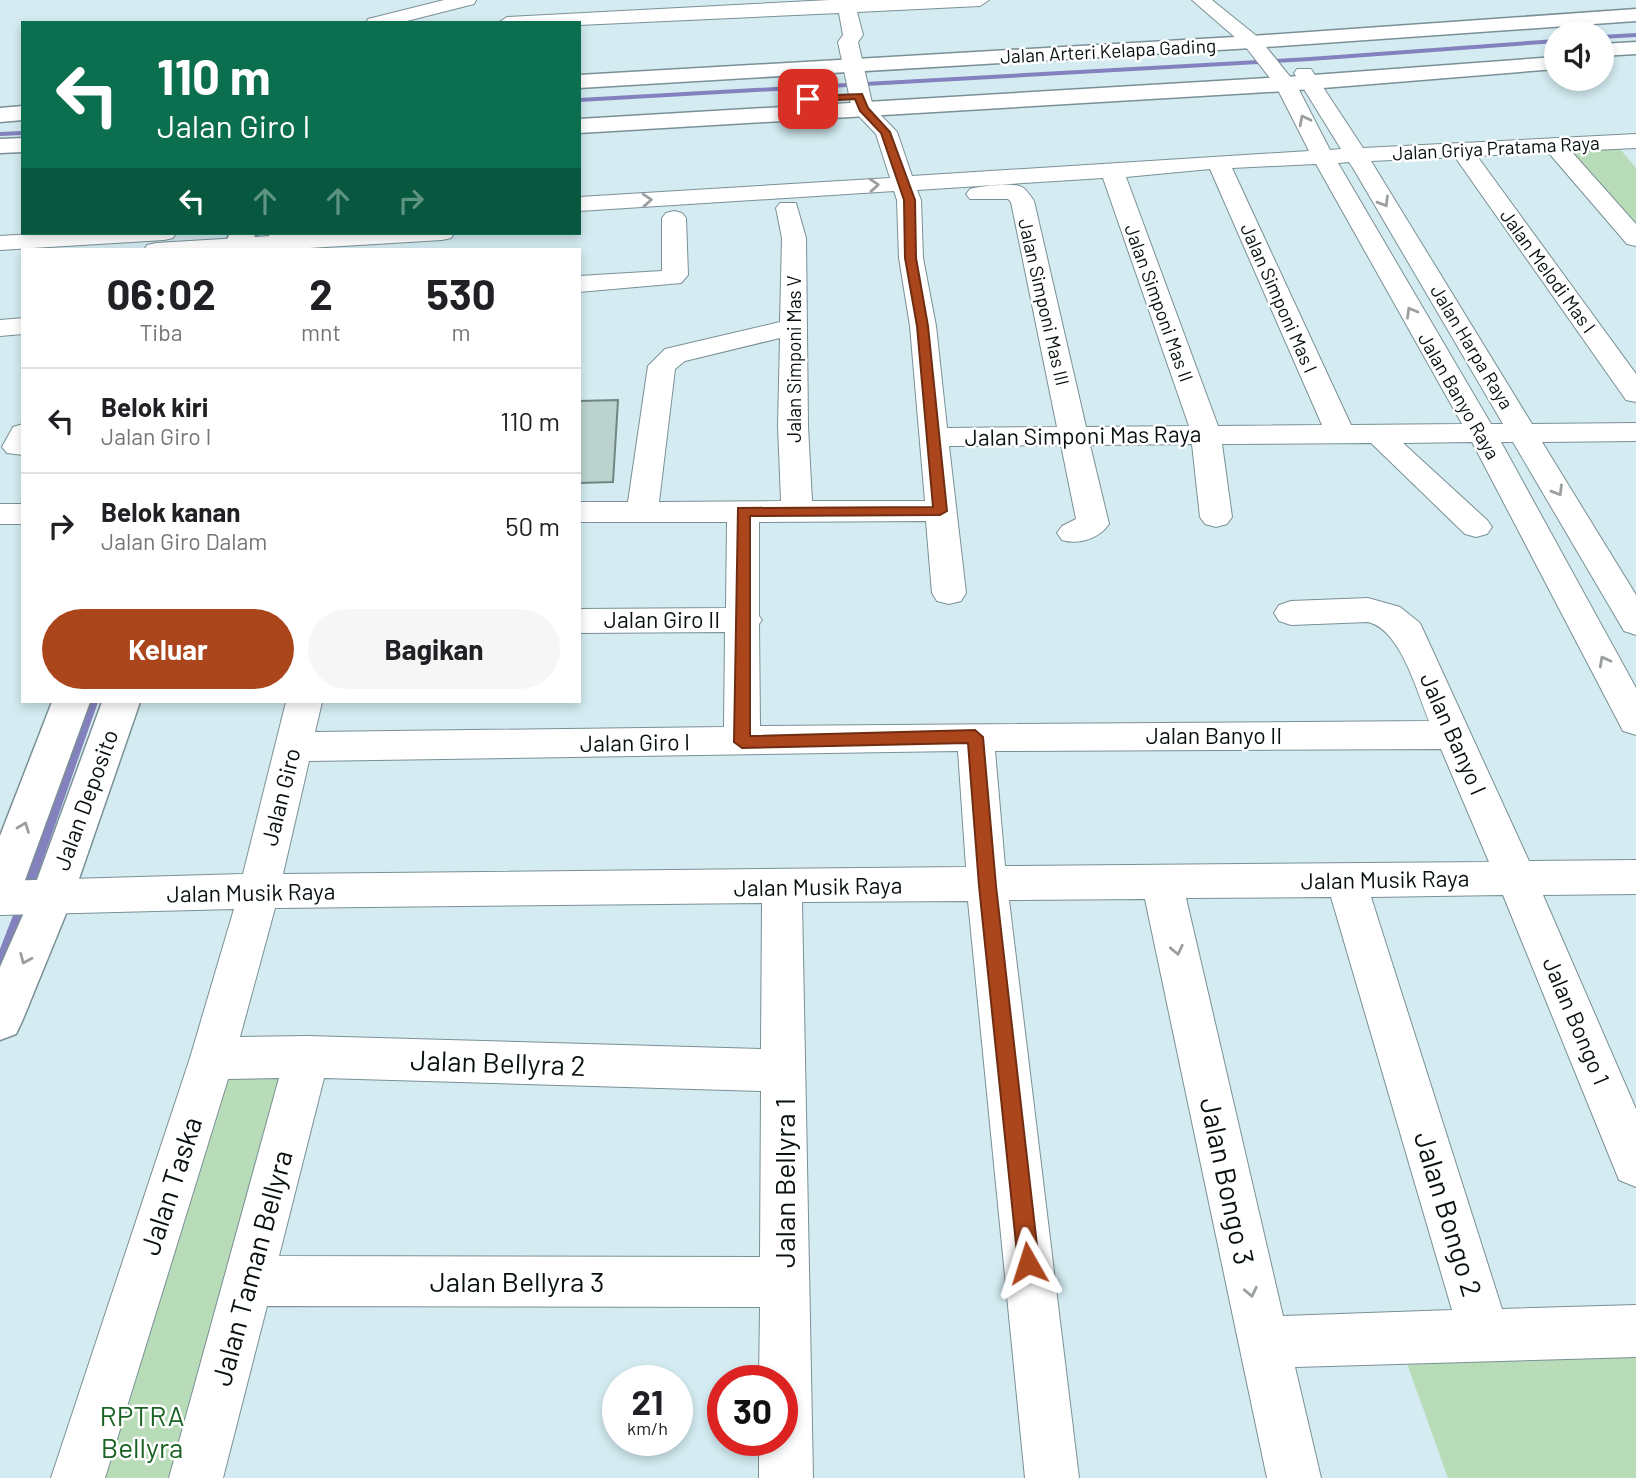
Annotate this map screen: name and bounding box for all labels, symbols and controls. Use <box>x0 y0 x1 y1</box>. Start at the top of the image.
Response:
map controls <box>1544 21 1614 91</box>
button: sound <box>1544 21 1614 91</box>
street label: Jalan Arteri Kelapa Gading <box>999 33 1217 68</box>
text: 110 m <box>157 46 271 105</box>
icon: left <box>42 49 133 140</box>
pin <box>778 69 838 129</box>
icon: arrive <box>789 80 827 118</box>
text: Jalan Giro I <box>157 106 311 144</box>
one-way arrow <box>1299 115 1313 127</box>
street label: Jalan Griya Pratama Raya <box>1392 131 1600 164</box>
one-way arrow <box>869 178 880 193</box>
icon: left <box>173 182 211 220</box>
icon: ahead <box>246 182 284 220</box>
icon: ahead <box>319 182 357 220</box>
icon: right <box>392 182 430 220</box>
one-way arrow <box>642 193 653 208</box>
one-way arrow <box>1376 195 1389 208</box>
street label: Jalan Melodi Mas I <box>1496 204 1601 337</box>
street label: Jalan Simponi Mas III <box>1014 216 1075 388</box>
street label: Jalan Simponi Mas I <box>1236 219 1323 376</box>
street label: Jalan Simponi Mas II <box>1120 221 1199 385</box>
text: 06:02 <box>106 268 216 318</box>
text: 2 <box>309 268 333 318</box>
text: 530 <box>426 268 496 318</box>
street label: Jalan Simponi Mas V <box>782 275 805 443</box>
street label: Jalan Harpa Raya <box>1426 280 1519 413</box>
one-way arrow <box>1406 306 1419 319</box>
text: Tiba <box>140 318 183 346</box>
text: mnt <box>301 318 341 346</box>
text: m <box>451 318 470 346</box>
street label: Jalan Banyo Raya <box>1414 328 1505 463</box>
text: Belok kiri <box>101 391 208 422</box>
icon: left <box>42 402 80 440</box>
text: 110 m <box>500 405 560 436</box>
street label: Jalan Simponi Mas Raya <box>964 419 1202 451</box>
text: Jalan Giro I <box>101 422 211 450</box>
one-way arrow <box>1549 483 1562 496</box>
text: Belok kanan <box>101 496 240 527</box>
icon: right <box>42 507 80 545</box>
text: 50 m <box>505 510 560 541</box>
text: Jalan Giro Dalam <box>101 527 267 555</box>
street label: Jalan Giro II <box>604 605 720 633</box>
button: Keluar <box>42 609 294 689</box>
button: Bagikan <box>308 609 560 689</box>
one-way arrow <box>1599 656 1612 668</box>
street label: Jalan Banyo I <box>1415 668 1493 799</box>
street label: Jalan Banyo II <box>1146 721 1282 749</box>
street label: Jalan Deposito <box>47 725 124 874</box>
street label: Jalan Giro I <box>580 727 690 757</box>
street label: Jalan Giro <box>254 745 306 849</box>
one-way arrow <box>16 821 30 833</box>
street label: Jalan Musik Raya <box>1300 864 1470 894</box>
street label: Jalan Musik Raya <box>733 871 903 901</box>
street label: Jalan Musik Raya <box>166 877 336 907</box>
one-way arrow <box>1168 944 1183 956</box>
one-way arrow <box>20 952 34 964</box>
street label: Jalan Bongo 1 <box>1537 953 1616 1089</box>
street label: Jalan Bellyra 2 <box>410 1042 586 1082</box>
street label: Jalan Bongo 3 <box>1194 1094 1262 1268</box>
street label: Jalan Bellyra 1 <box>767 1098 801 1268</box>
street label: Jalan Taska <box>132 1112 208 1259</box>
street label: Jalan Bongo 2 <box>1408 1127 1490 1300</box>
street label: Jalan Taman Bellyra <box>203 1146 299 1389</box>
position arrow <box>991 1226 1065 1300</box>
street label: Jalan Bellyra 3 <box>430 1264 604 1298</box>
one-way arrow <box>1243 1286 1258 1298</box>
speed limit sign: 30 <box>707 1365 798 1456</box>
text: 21 <box>632 1380 663 1422</box>
park label: RPTRA Bellyra <box>100 1398 184 1464</box>
text: km/h <box>627 1417 668 1439</box>

